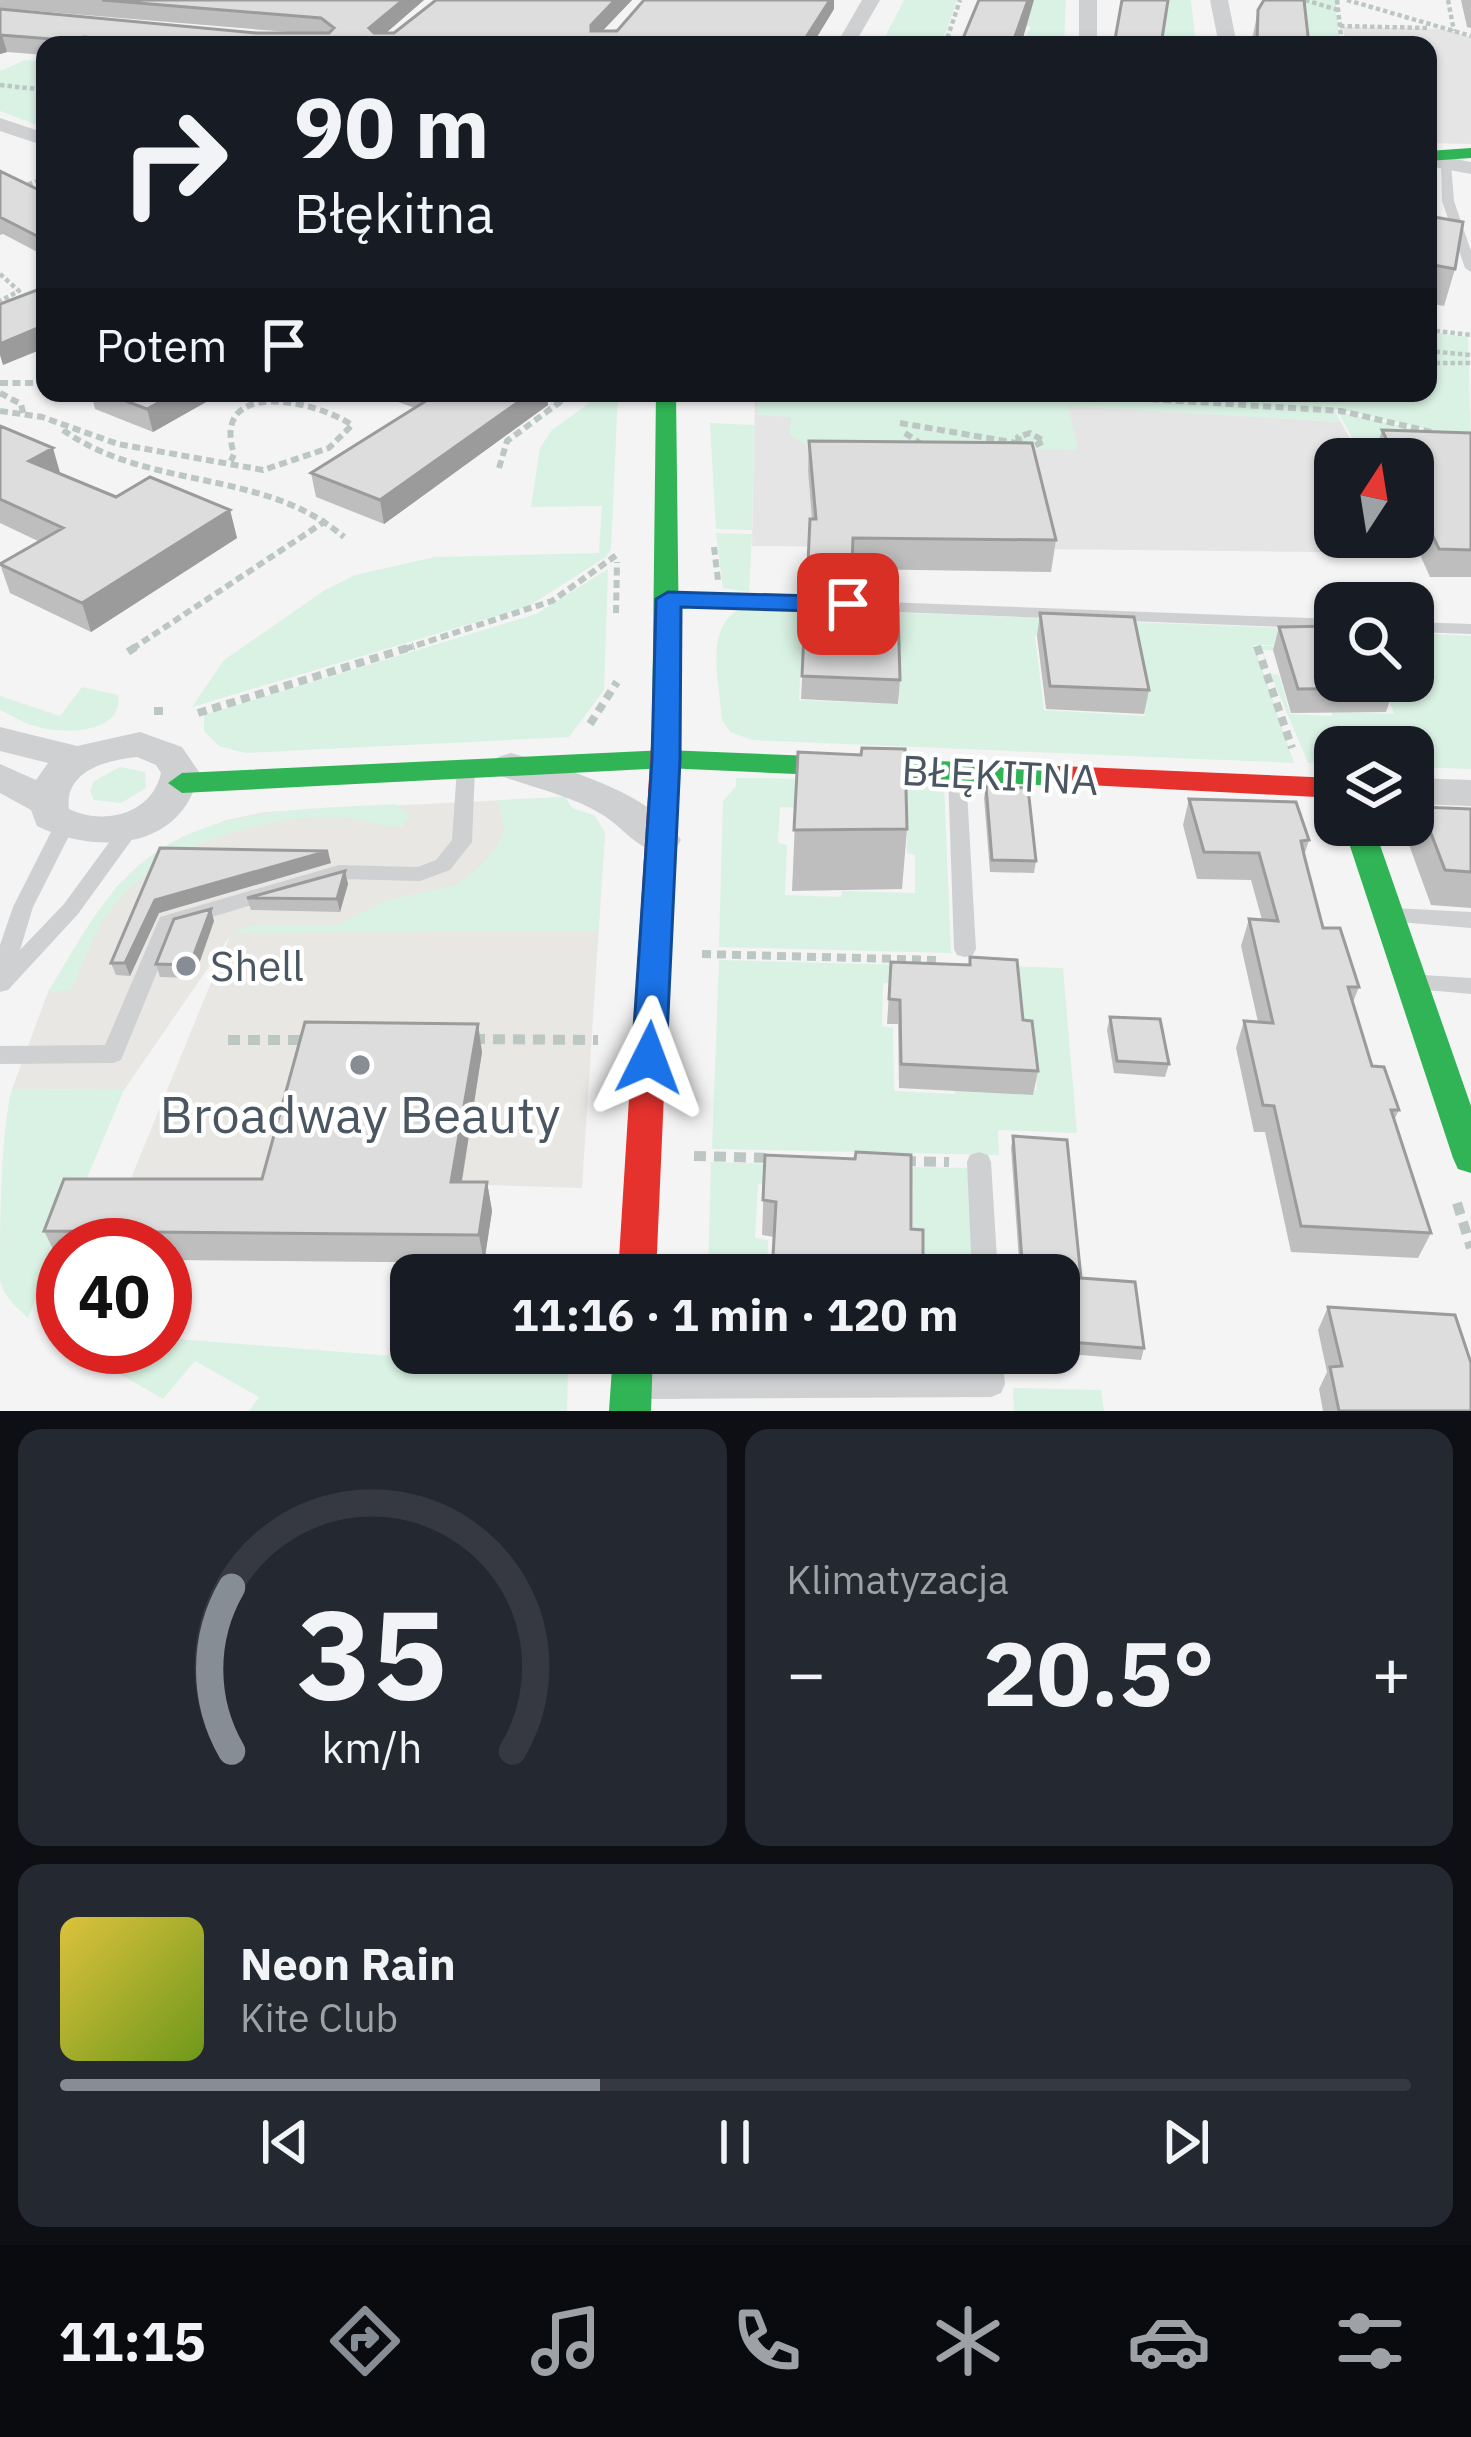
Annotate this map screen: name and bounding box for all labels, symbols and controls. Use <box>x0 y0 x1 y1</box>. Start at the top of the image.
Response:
text: 90 m <box>294 72 490 181</box>
icon: right <box>96 84 252 240</box>
text: Błękitna <box>294 178 494 248</box>
icon: arrive <box>251 312 317 378</box>
text: Potem <box>96 316 227 374</box>
north arrow <box>1314 438 1434 558</box>
map controls <box>1314 438 1434 846</box>
pin <box>797 553 899 655</box>
icon: arrive <box>815 571 881 637</box>
button: search <box>1314 582 1434 702</box>
button: layers <box>1314 726 1434 846</box>
street label: BŁĘKITNA <box>900 742 1100 807</box>
place label: Shell <box>210 938 304 993</box>
marker: Shell <box>173 953 199 979</box>
position arrow <box>586 995 712 1121</box>
marker: Broadway Beauty <box>347 1052 373 1078</box>
place label: Broadway Beauty <box>159 1081 561 1147</box>
speed limit sign: 40 <box>36 1218 192 1374</box>
text: 11:16 · 1 min · 120 m <box>512 1285 958 1343</box>
text: Klimatyzacja <box>787 1554 1009 1605</box>
text: 35 <box>297 1572 447 1734</box>
text: 20.5° <box>983 1614 1215 1731</box>
text: − <box>787 1629 826 1715</box>
text: + <box>1371 1629 1411 1715</box>
text: km/h <box>322 1718 423 1774</box>
text: Neon Rain <box>240 1934 456 1992</box>
text: Kite Club <box>240 1992 398 2043</box>
icon: previous <box>252 2109 318 2175</box>
icon: pause <box>702 2109 768 2175</box>
icon: next <box>1153 2109 1219 2175</box>
icon: directions <box>323 2299 407 2383</box>
icon: music <box>524 2299 608 2383</box>
icon: phone <box>725 2299 809 2383</box>
icon: climate <box>926 2299 1010 2383</box>
icon: car <box>1127 2299 1211 2383</box>
icon: filters <box>1328 2299 1412 2383</box>
text: 11:15 <box>59 2306 206 2376</box>

